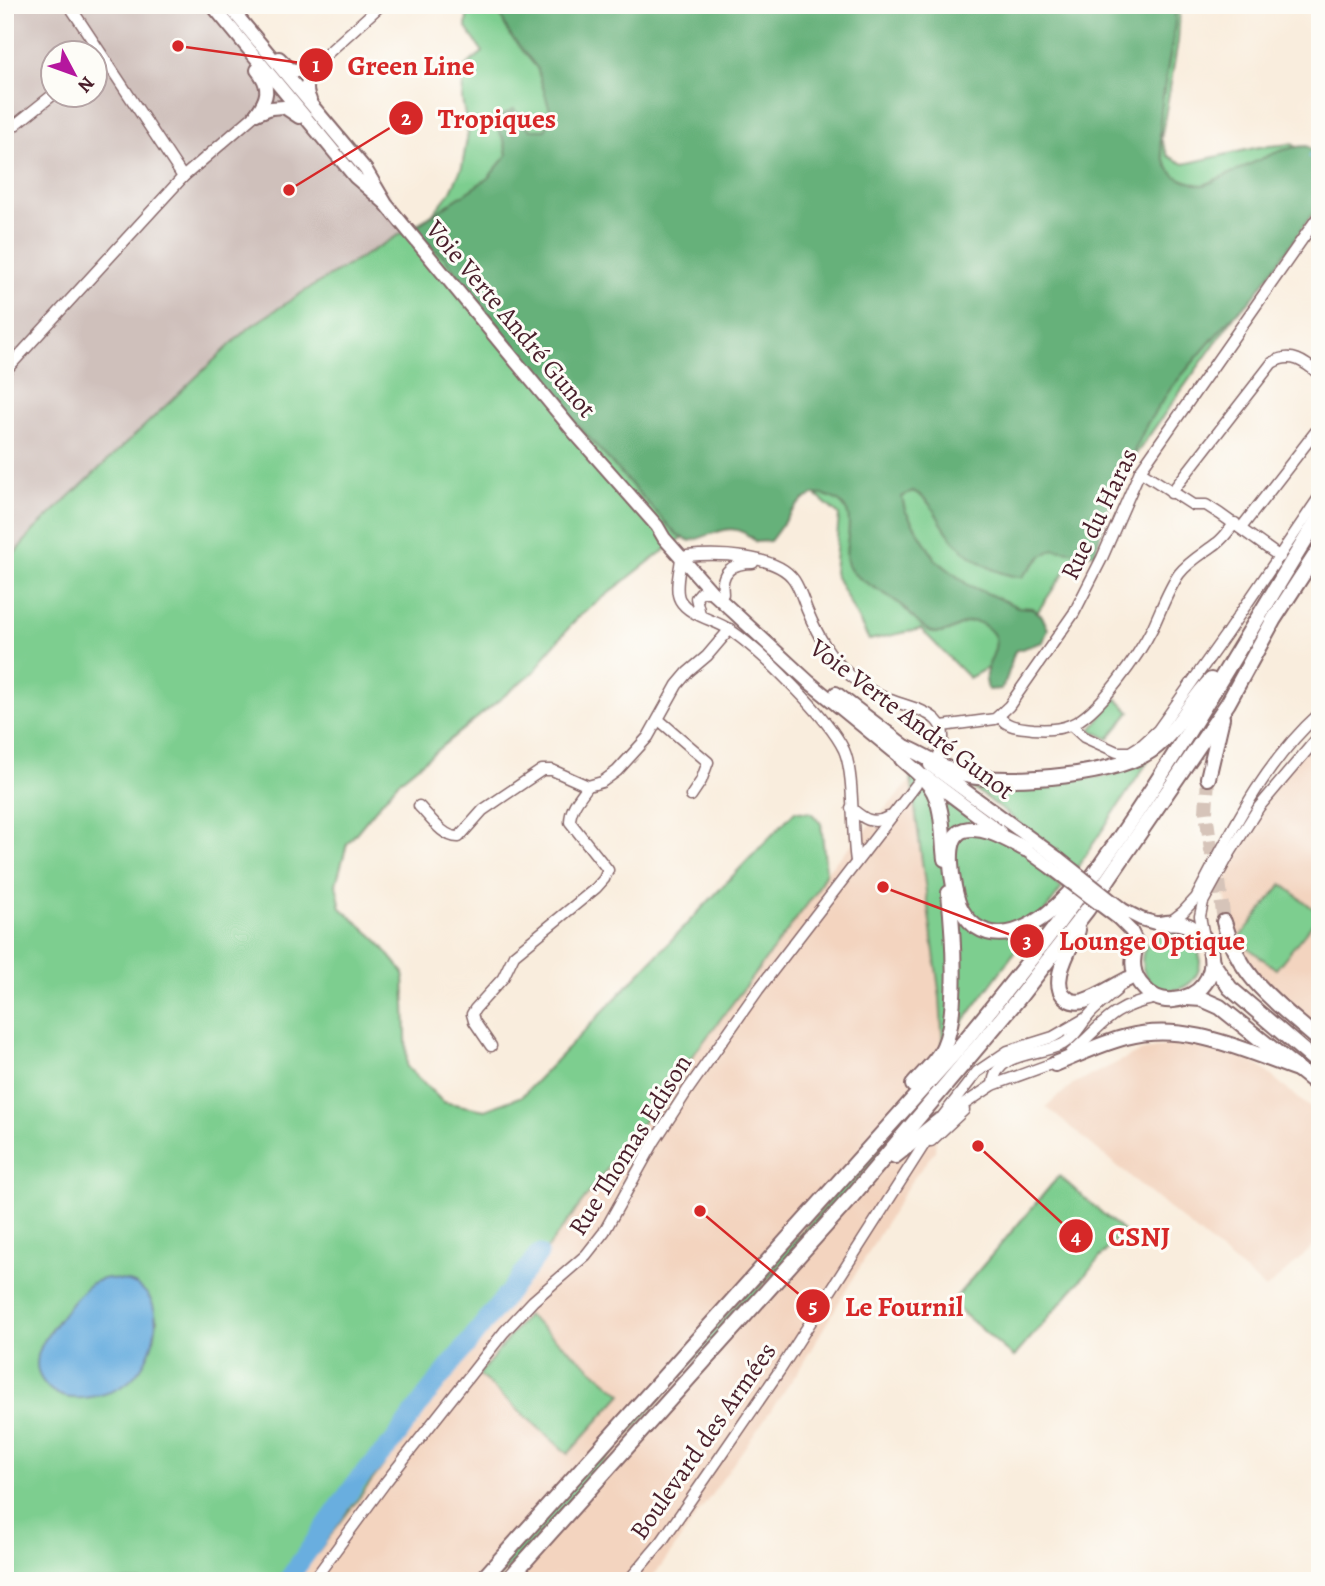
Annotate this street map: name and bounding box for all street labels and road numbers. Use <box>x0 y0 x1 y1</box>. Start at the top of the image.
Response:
street label: Voie Verte André Gunot <box>417 212 604 426</box>
street label: Rue du Haras <box>1052 442 1146 586</box>
street label: Voie Verte André Gunot <box>802 630 1022 808</box>
street label: Rue Thomas Edison <box>560 1048 700 1242</box>
street label: Boulevard des Armées <box>622 1335 784 1547</box>

